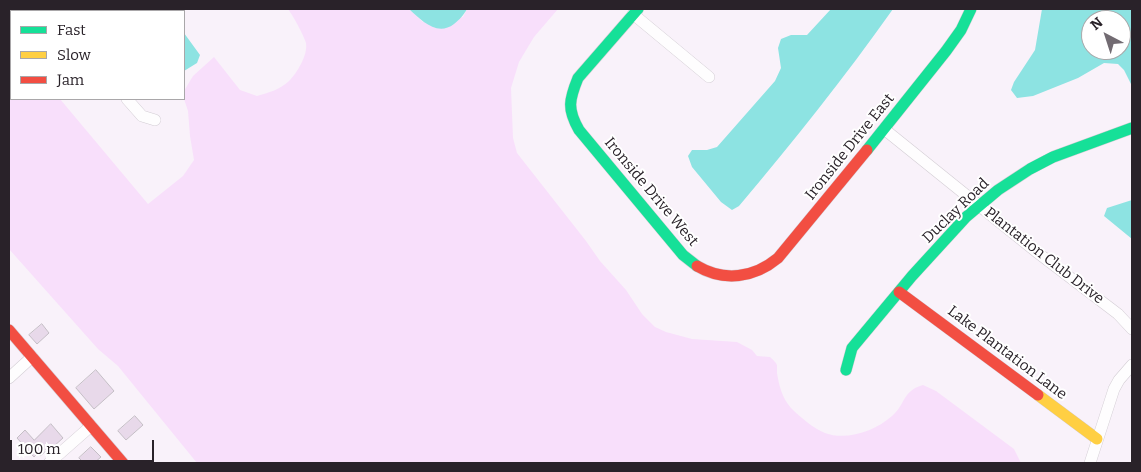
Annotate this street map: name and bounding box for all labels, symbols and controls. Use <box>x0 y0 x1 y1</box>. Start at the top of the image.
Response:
legend <box>10 10 185 100</box>
north arrow <box>1081 10 1131 60</box>
text: N <box>1087 14 1106 34</box>
text: Fast <box>57 21 86 39</box>
text: Slow <box>57 46 91 64</box>
text: Jam <box>57 71 84 89</box>
street label: Ironside Drive East <box>802 90 898 204</box>
street label: Ironside Drive West <box>600 134 702 250</box>
street label: Duclay Road <box>919 175 993 247</box>
street label: Plantation Club Drive <box>981 204 1107 308</box>
street label: Lake Plantation Lane <box>944 302 1070 404</box>
scale bar <box>12 430 156 462</box>
text: 100 m <box>18 440 61 458</box>

